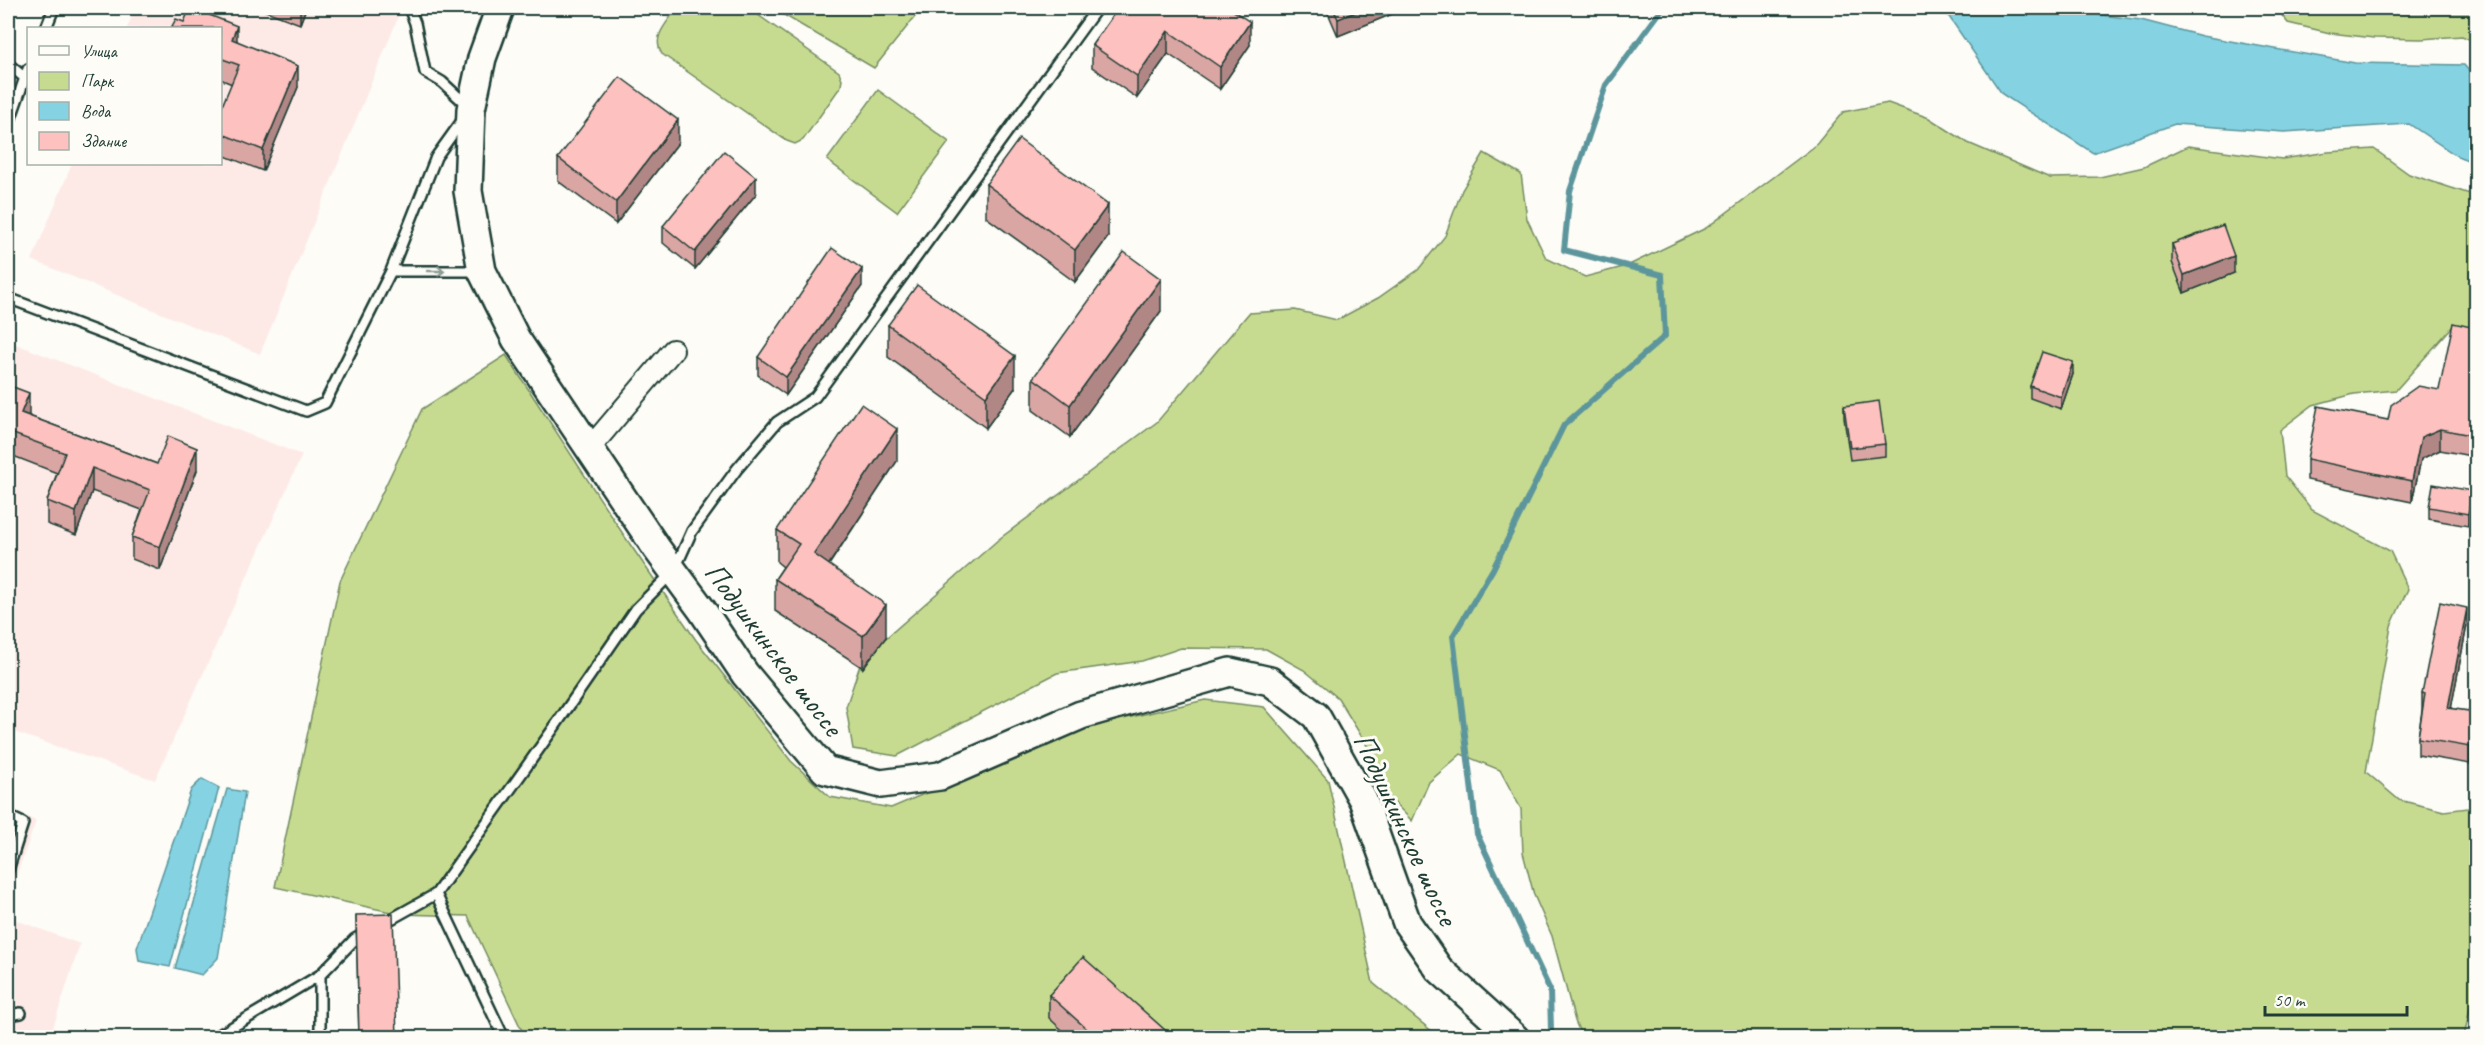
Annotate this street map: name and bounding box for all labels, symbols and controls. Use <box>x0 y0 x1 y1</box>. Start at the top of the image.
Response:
legend <box>27 27 222 165</box>
text: Улица <box>81 40 118 62</box>
text: Парк <box>81 70 115 92</box>
text: Вода <box>81 100 112 122</box>
text: Здание <box>81 130 127 152</box>
one-way arrow <box>426 265 446 277</box>
street label: Подушкинское шоссе <box>696 555 853 745</box>
street label: Подушкинское шоссе <box>1345 727 1468 933</box>
scale bar <box>2265 979 2408 1017</box>
text: 50 m <box>2274 989 2307 1011</box>

